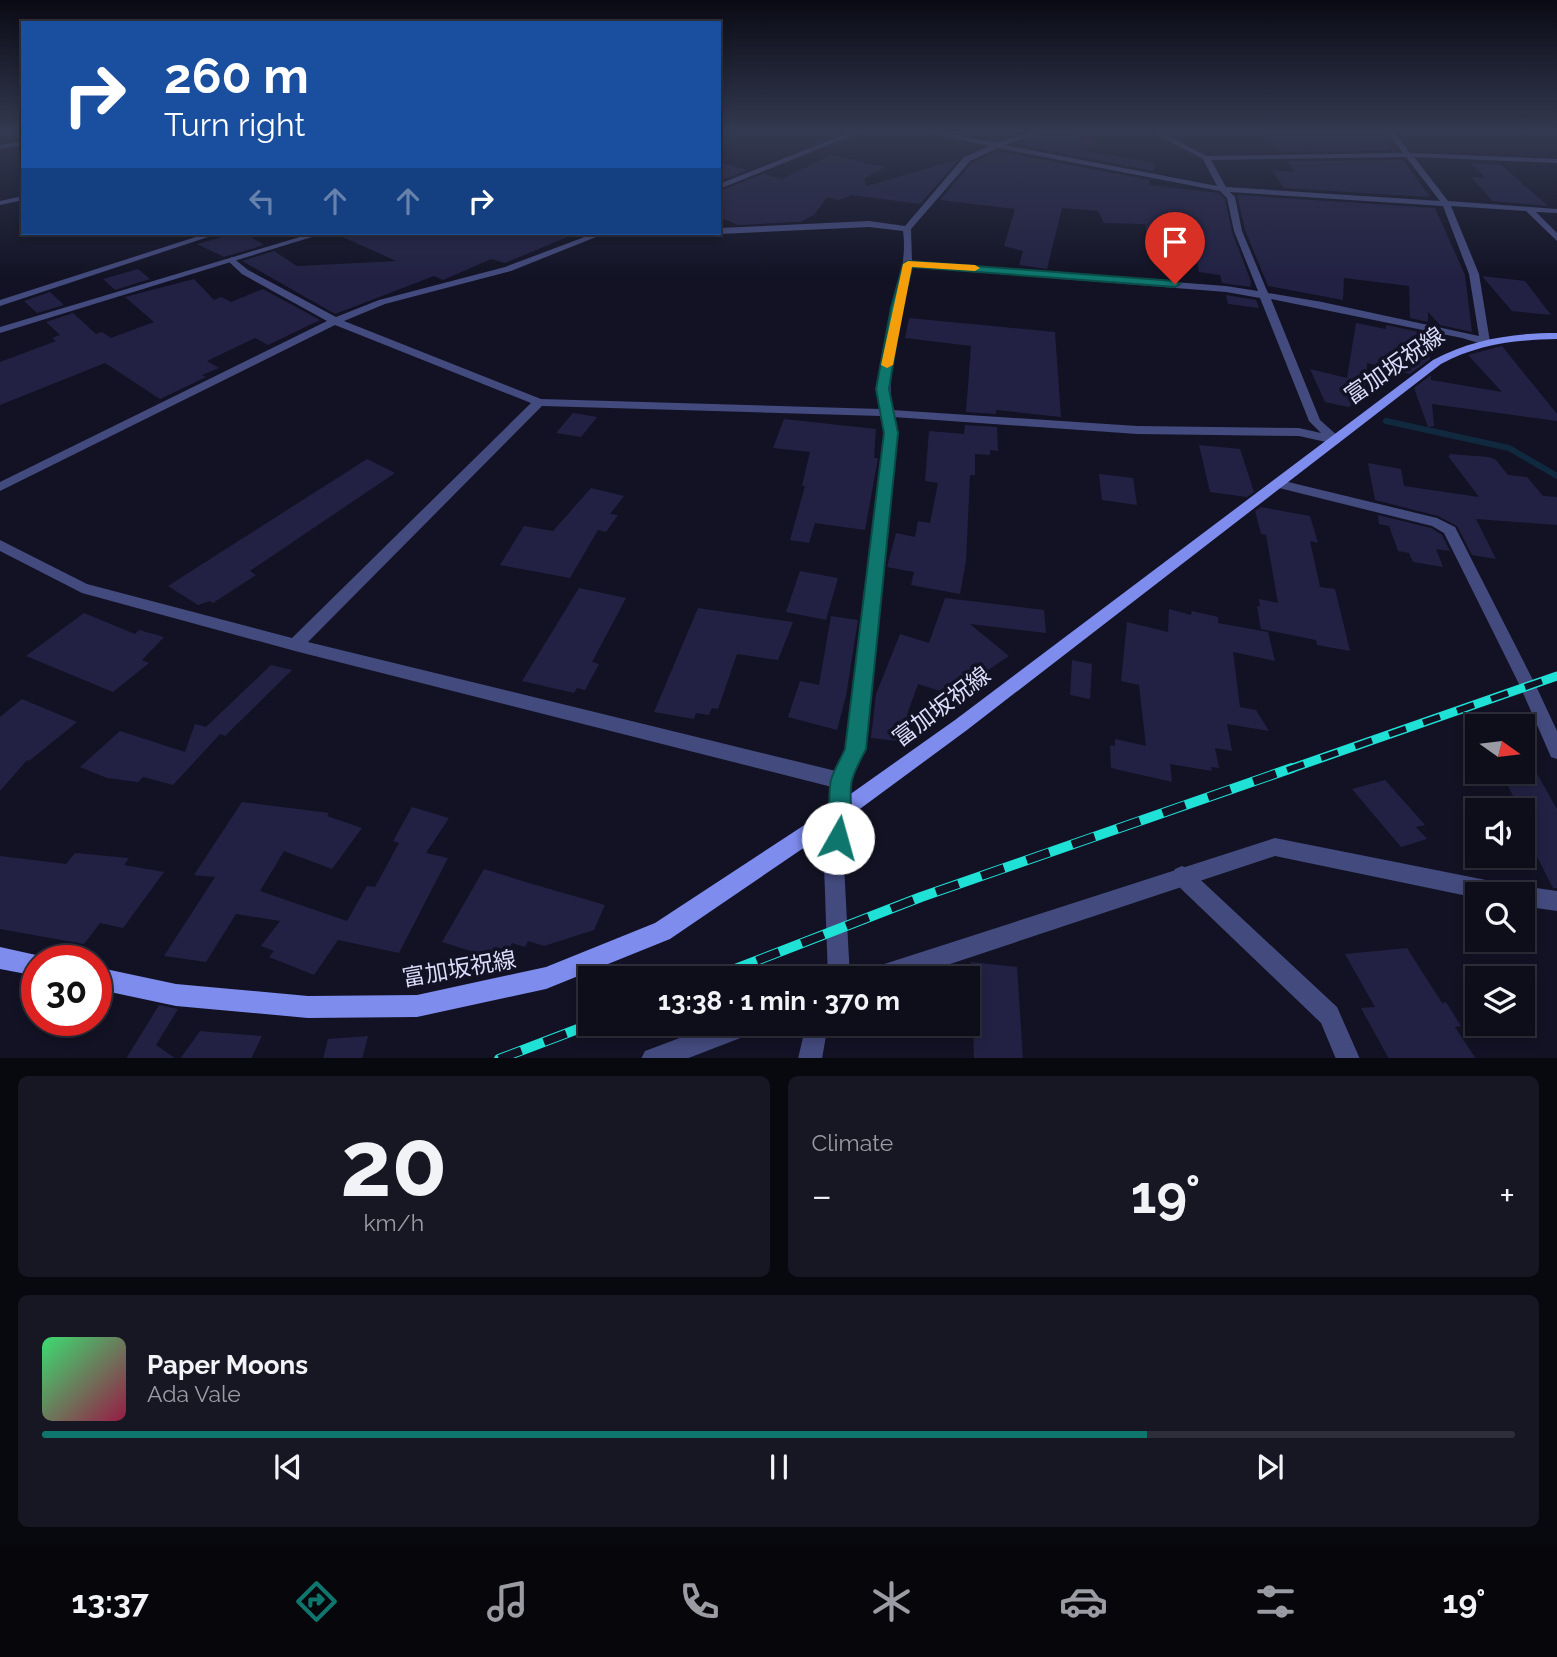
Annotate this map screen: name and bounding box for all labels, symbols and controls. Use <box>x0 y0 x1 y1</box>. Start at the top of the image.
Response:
text: 260 m <box>164 47 309 104</box>
icon: right <box>49 49 140 140</box>
text: Turn right <box>164 106 305 143</box>
icon: left <box>243 182 281 220</box>
icon: ahead <box>316 182 354 220</box>
icon: ahead <box>389 182 427 220</box>
icon: right <box>462 182 500 220</box>
pin <box>1145 212 1205 284</box>
icon: arrive <box>1156 223 1194 261</box>
street label: 富加坂祝線 <box>1339 321 1449 409</box>
street label: 富加坂祝線 <box>887 661 995 751</box>
north arrow <box>1465 714 1535 784</box>
map controls <box>1465 714 1535 1036</box>
button: sound <box>1465 798 1535 868</box>
position arrow <box>801 801 875 875</box>
button: search <box>1465 882 1535 952</box>
speed limit sign: 30 <box>21 945 112 1036</box>
street label: 富加坂祝線 <box>400 945 518 991</box>
button: layers <box>1465 966 1535 1036</box>
text: 13:38 · 1 min · 370 m <box>658 986 900 1016</box>
text: 20 <box>340 1110 447 1217</box>
text: Climate <box>812 1129 893 1156</box>
text: 19° <box>1131 1164 1200 1225</box>
text: − <box>812 1173 832 1218</box>
text: + <box>1499 1173 1515 1218</box>
text: km/h <box>363 1209 424 1236</box>
text: Paper Moons <box>147 1350 308 1380</box>
text: Ada Vale <box>147 1380 241 1407</box>
icon: previous <box>269 1448 307 1486</box>
icon: pause <box>760 1448 798 1486</box>
icon: next <box>1251 1448 1289 1486</box>
icon: directions <box>292 1577 341 1626</box>
icon: music <box>483 1577 532 1626</box>
icon: phone <box>675 1577 724 1626</box>
icon: climate <box>867 1577 916 1626</box>
icon: car <box>1059 1577 1108 1626</box>
icon: filters <box>1251 1577 1300 1626</box>
text: 13:37 <box>71 1583 149 1620</box>
text: 19° <box>1443 1583 1485 1620</box>

